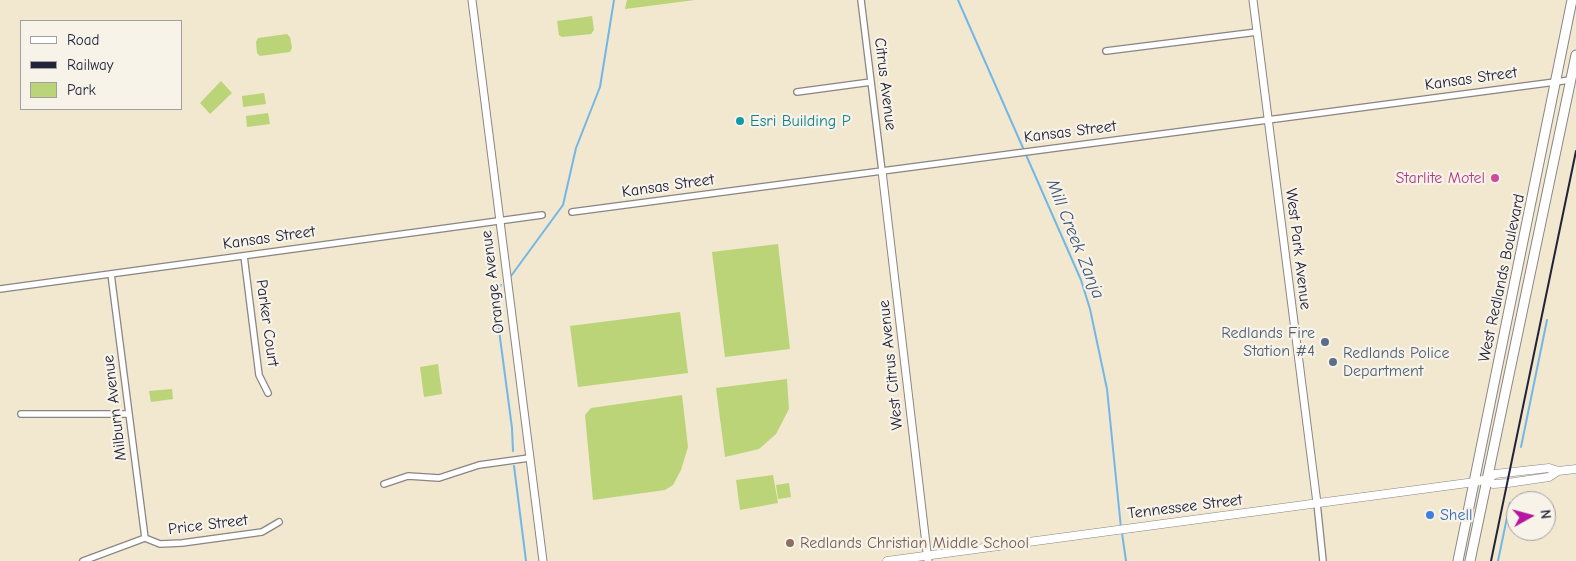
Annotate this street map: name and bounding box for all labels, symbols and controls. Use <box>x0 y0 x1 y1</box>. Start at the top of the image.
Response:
legend <box>20 20 182 110</box>
text: Road <box>67 31 99 49</box>
street label: Citrus Avenue <box>870 37 900 131</box>
text: Railway <box>67 56 113 74</box>
street label: Kansas Street <box>1424 63 1518 95</box>
text: Park <box>67 81 96 99</box>
place label: Esri Building P <box>750 111 851 131</box>
marker: Esri Building P <box>734 115 746 127</box>
street label: Kansas Street <box>1023 117 1117 147</box>
place label: Starlite Motel <box>1395 168 1485 188</box>
street label: Kansas Street <box>621 170 715 202</box>
marker: Starlite Motel <box>1489 172 1501 184</box>
water label: Mill Creek Zanja <box>1041 176 1109 302</box>
street label: West Park Avenue <box>1281 187 1315 311</box>
street label: West Redlands Boulevard <box>1475 192 1529 364</box>
street label: Kansas Street <box>222 222 316 254</box>
street label: Orange Avenue <box>477 229 509 335</box>
street label: Parker Court <box>251 278 283 368</box>
street label: West Citrus Avenue <box>875 299 907 431</box>
place label: Redlands Fire Station #4 <box>1221 323 1315 361</box>
marker: Redlands Fire Station #4 <box>1319 336 1331 348</box>
place label: Redlands Police Department <box>1343 343 1450 381</box>
street label: Milburn Avenue <box>99 354 131 462</box>
marker: Redlands Police Department <box>1327 356 1339 368</box>
street label: Tennessee Street <box>1127 490 1243 524</box>
north arrow <box>1506 491 1556 541</box>
place label: Shell <box>1440 505 1472 525</box>
marker: Shell <box>1424 509 1436 521</box>
text: N <box>1536 509 1554 520</box>
street label: Price Street <box>167 511 249 539</box>
place label: Redlands Christian Middle School <box>800 533 1029 553</box>
marker: Redlands Christian Middle School <box>784 537 796 549</box>

